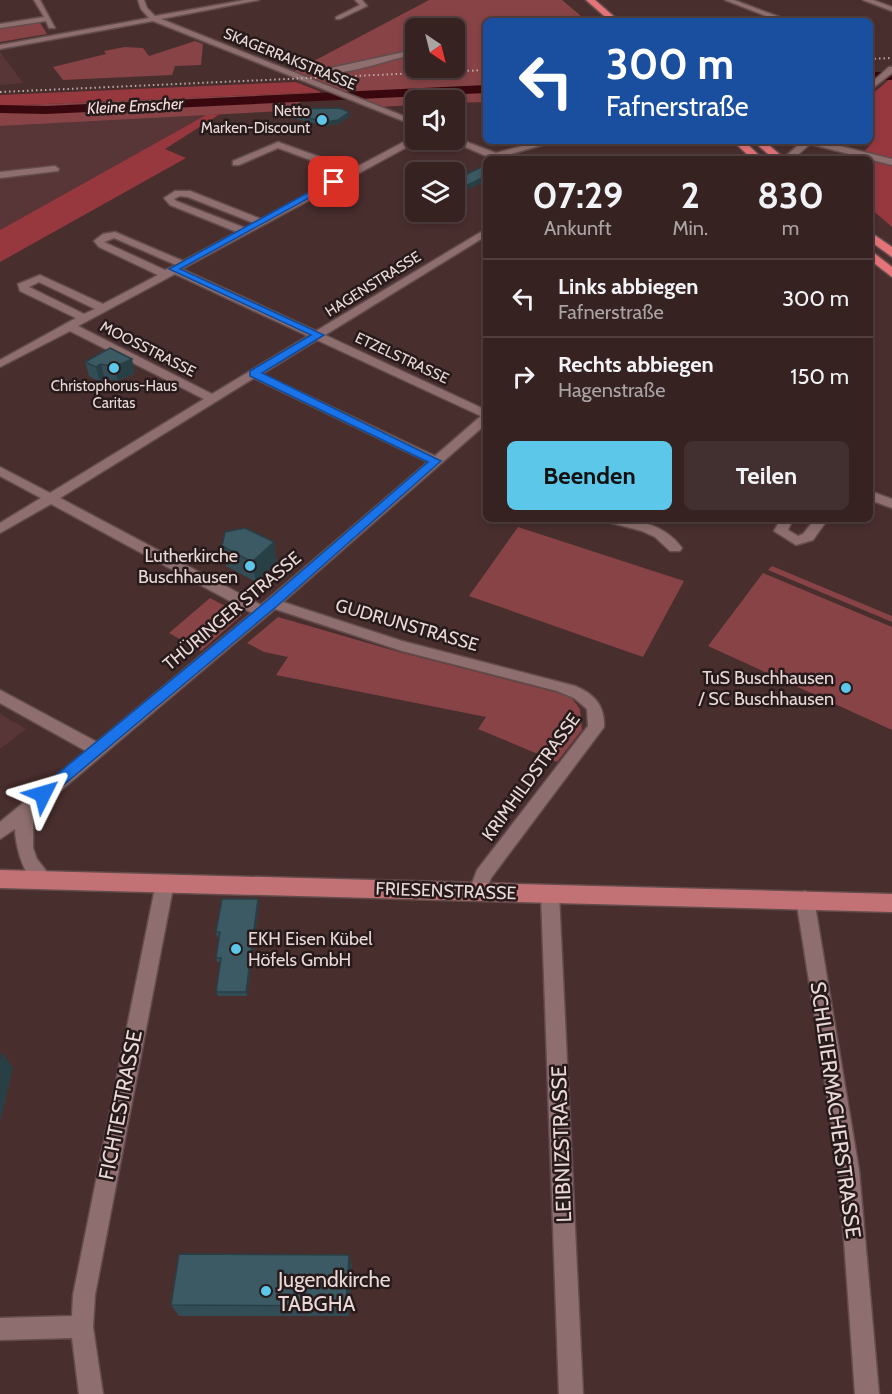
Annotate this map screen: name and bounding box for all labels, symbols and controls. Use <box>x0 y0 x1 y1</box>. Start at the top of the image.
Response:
north arrow <box>405 18 465 78</box>
map controls <box>405 18 465 222</box>
street label: SKAGERRAKSTRASSE <box>221 24 359 94</box>
text: 300 m <box>606 38 734 90</box>
icon: left <box>507 42 585 120</box>
button: sound <box>405 90 465 150</box>
text: Fafnerstraße <box>606 90 749 123</box>
water label: Kleine Emscher <box>86 94 185 118</box>
place label: Netto Marken-Discount <box>201 102 310 137</box>
marker: Netto Marken-Discount <box>315 113 329 127</box>
pin <box>308 156 359 207</box>
button: layers <box>405 162 465 222</box>
icon: arrive <box>317 165 350 198</box>
text: 07:29 <box>532 173 623 217</box>
text: 2 <box>681 173 700 217</box>
text: 830 <box>757 173 824 217</box>
text: Ankunft <box>544 216 611 240</box>
text: Min. <box>672 216 708 240</box>
text: m <box>782 216 799 240</box>
street label: HAGENSTRASSE <box>322 247 424 321</box>
text: Links abbiegen <box>558 273 698 300</box>
icon: left <box>507 282 540 315</box>
text: 300 m <box>782 285 849 312</box>
text: Fafnerstraße <box>558 300 664 324</box>
street label: MOOSSTRASSE <box>97 317 199 381</box>
street label: ETZELSTRASSE <box>352 328 452 388</box>
text: Rechts abbiegen <box>558 351 714 378</box>
icon: right <box>507 360 540 393</box>
marker: Christophorus-Haus Caritas <box>107 361 121 375</box>
text: 150 m <box>790 363 849 390</box>
place label: Christophorus-Haus Caritas <box>51 377 177 412</box>
text: Hagenstraße <box>558 378 665 402</box>
button: Beenden <box>507 441 672 510</box>
button: Teilen <box>684 441 849 510</box>
place label: Lutherkirche Buschhausen <box>138 545 238 588</box>
street label: THÜRINGER STRASSE <box>158 547 306 675</box>
marker: Lutherkirche Buschhausen <box>243 559 257 573</box>
street label: GUDRUNSTRASSE <box>333 594 481 656</box>
place label: TuS Buschhausen / SC Buschhausen <box>697 667 834 710</box>
marker: TuS Buschhausen / SC Buschhausen <box>839 681 853 695</box>
street label: KRIMHILDSTRASSE <box>477 709 585 845</box>
position arrow <box>11 762 75 826</box>
street label: FRIESENSTRASSE <box>375 878 517 904</box>
place label: EKH Eisen Kübel Höfels GmbH <box>248 928 373 971</box>
marker: EKH Eisen Kübel Höfels GmbH <box>229 942 243 956</box>
street label: SCHLEIERMACHERSTRASSE <box>806 980 866 1240</box>
street label: FICHTESTRASSE <box>93 1028 147 1182</box>
street label: LEIBNIZSTRASSE <box>546 1065 576 1223</box>
place label: Jugendkirche TABGHA <box>277 1267 391 1316</box>
marker: Jugendkirche TABGHA <box>259 1284 273 1298</box>

